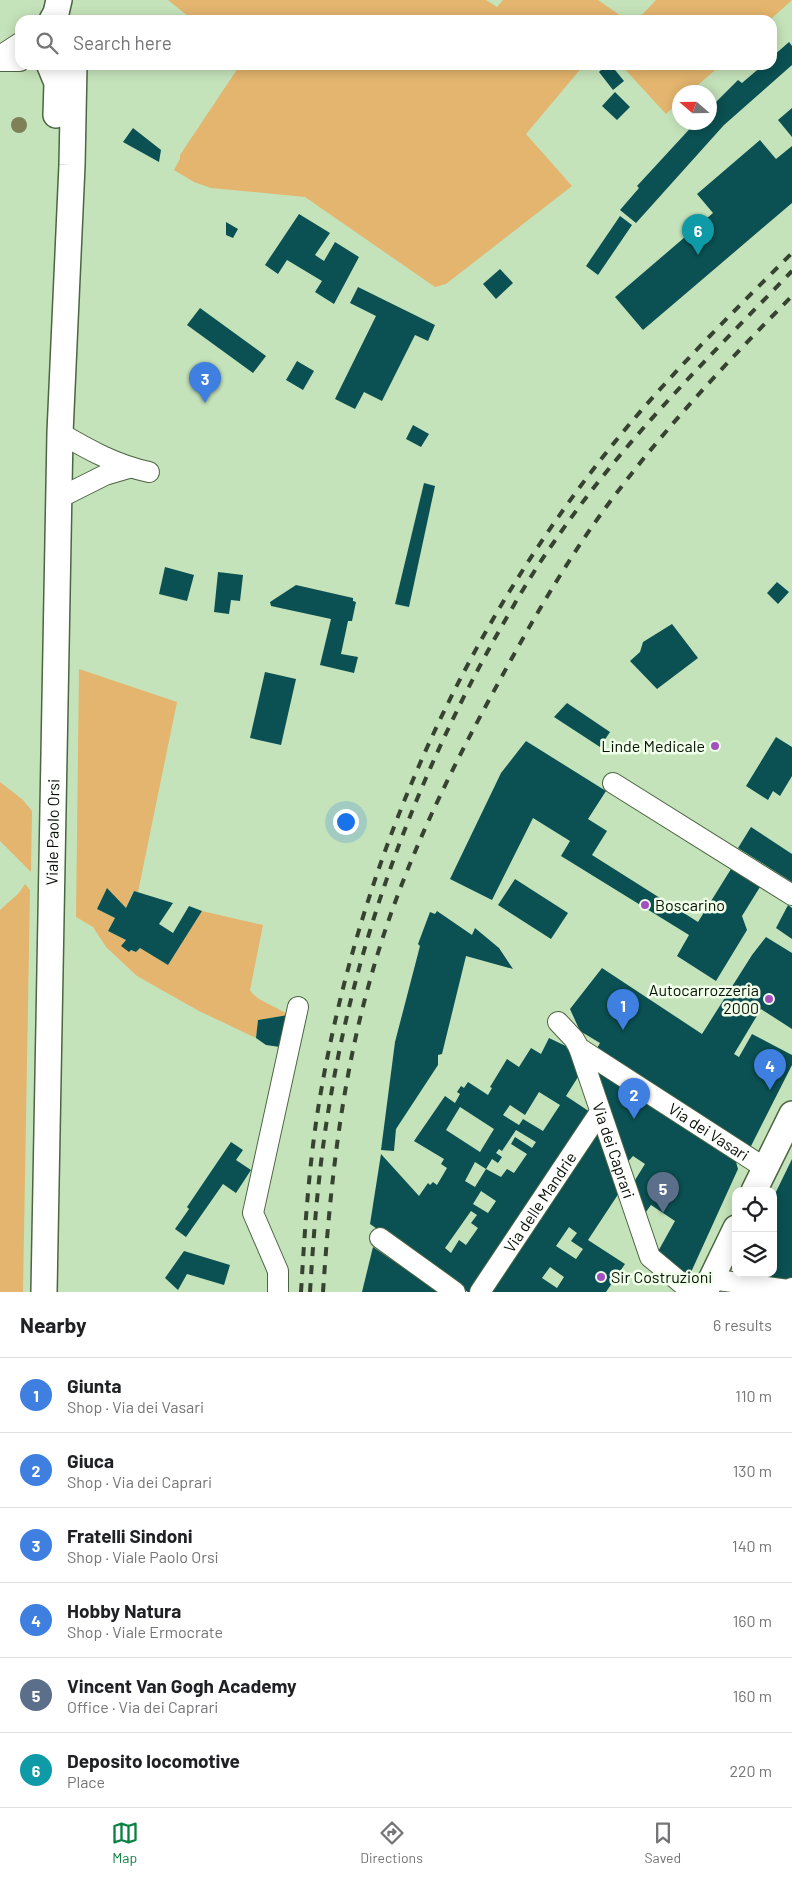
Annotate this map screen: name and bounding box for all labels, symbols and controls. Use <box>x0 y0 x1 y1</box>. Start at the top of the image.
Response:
search box <box>15 15 777 70</box>
icon: search <box>33 29 61 57</box>
text: Search here <box>73 31 172 54</box>
north arrow <box>672 85 717 130</box>
pin: 6 <box>682 214 714 255</box>
pin: 3 <box>189 362 221 403</box>
place label: Linde Medicale <box>601 736 705 755</box>
marker: Linde Medicale <box>709 740 721 752</box>
street label: Viale Paolo Orsi <box>42 779 63 886</box>
your location <box>333 809 359 835</box>
place label: Boscarino <box>655 895 725 914</box>
marker: Boscarino <box>639 899 651 911</box>
place label: Autocarrozzeria 2000 <box>649 980 759 1017</box>
pin: 1 <box>607 989 639 1030</box>
marker: Autocarrozzeria 2000 <box>763 993 775 1005</box>
pin: 4 <box>754 1049 786 1090</box>
pin: 2 <box>618 1078 650 1119</box>
street label: Via dei Vasari <box>665 1098 753 1164</box>
street label: Via dei Caprari <box>589 1100 639 1201</box>
street label: Via delle Mandrie <box>499 1148 580 1256</box>
pin: 5 <box>647 1172 679 1213</box>
map controls <box>732 1187 777 1277</box>
button: locate <box>732 1187 777 1232</box>
button: layers <box>732 1232 777 1277</box>
place label: Sir Costruzioni <box>611 1267 712 1286</box>
marker: Sir Costruzioni <box>595 1271 607 1283</box>
text: Nearby <box>20 1312 86 1337</box>
text: 6 results <box>713 1315 772 1334</box>
text: Giunta <box>67 1374 121 1397</box>
text: 1 <box>33 1386 39 1405</box>
text: 110 m <box>735 1386 772 1405</box>
text: Shop · Via dei Vasari <box>67 1397 204 1416</box>
text: Giuca <box>67 1449 114 1472</box>
text: 2 <box>32 1461 40 1480</box>
text: 130 m <box>733 1461 772 1480</box>
text: Shop · Via dei Caprari <box>67 1472 212 1491</box>
text: Fratelli Sindoni <box>67 1524 193 1547</box>
text: 3 <box>32 1536 40 1555</box>
text: 140 m <box>732 1536 772 1555</box>
text: Shop · Viale Paolo Orsi <box>67 1547 219 1566</box>
text: Hobby Natura <box>67 1599 181 1622</box>
text: 4 <box>31 1611 41 1630</box>
text: 160 m <box>733 1611 772 1630</box>
text: Shop · Viale Ermocrate <box>67 1622 223 1641</box>
text: Vincent Van Gogh Academy <box>67 1674 297 1697</box>
text: 5 <box>32 1686 40 1705</box>
text: 160 m <box>733 1686 772 1705</box>
text: Office · Via dei Caprari <box>67 1697 218 1716</box>
text: Deposito locomotive <box>67 1749 240 1772</box>
text: 6 <box>32 1761 40 1780</box>
text: 220 m <box>729 1761 772 1780</box>
text: Place <box>67 1772 105 1791</box>
tab: Map <box>111 1819 139 1866</box>
tab: Directions <box>360 1819 423 1866</box>
tab: Saved <box>644 1819 681 1866</box>

